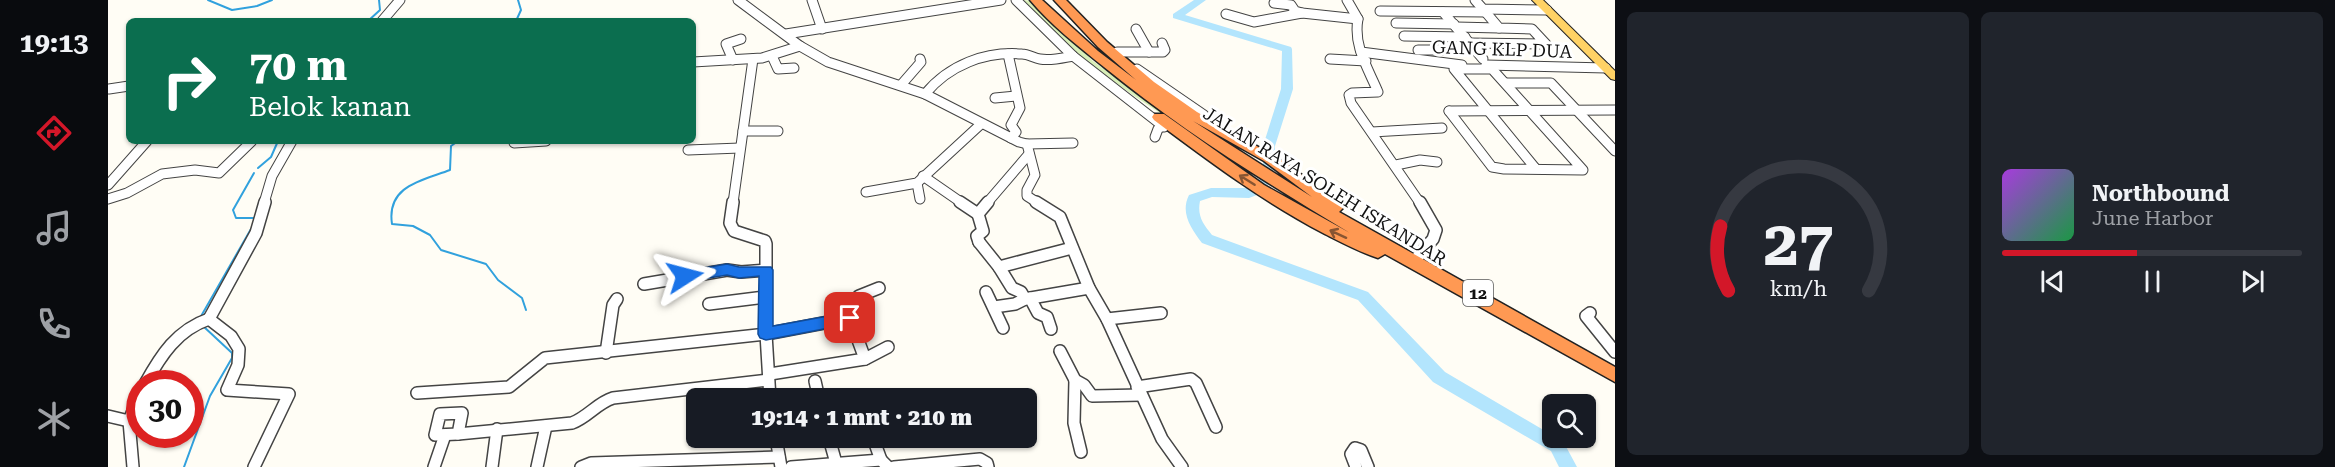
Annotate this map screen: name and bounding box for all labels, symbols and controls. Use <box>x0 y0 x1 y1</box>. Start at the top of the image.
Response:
text: 19:13 <box>20 27 88 59</box>
street label: GANG KLP DUA <box>1432 36 1573 62</box>
text: 70 m <box>249 41 347 90</box>
icon: right <box>150 42 228 120</box>
text: Belok kanan <box>249 91 411 123</box>
street label: JALAN RAYA SOLEH ISKANDAR <box>1200 102 1451 270</box>
icon: directions <box>33 112 75 154</box>
one-way arrow <box>1239 174 1256 186</box>
text: Northbound <box>2092 181 2230 206</box>
text: June Harbor <box>2092 206 2213 230</box>
icon: music <box>33 207 75 249</box>
text: 27 <box>1763 207 1833 280</box>
one-way arrow <box>1329 228 1347 240</box>
position arrow <box>653 244 717 308</box>
icon: previous <box>2036 265 2069 298</box>
icon: pause <box>2136 265 2169 298</box>
icon: next <box>2236 265 2269 298</box>
text: km/h <box>1769 276 1827 301</box>
road number: 12 <box>1463 280 1493 306</box>
pin <box>824 292 875 343</box>
icon: arrive <box>833 301 866 334</box>
icon: phone <box>33 303 75 345</box>
speed limit sign: 30 <box>126 370 204 448</box>
map controls <box>1542 394 1596 448</box>
button: search <box>1542 394 1596 448</box>
icon: climate <box>33 398 75 440</box>
text: 19:14 · 1 mnt · 210 m <box>751 405 972 430</box>

